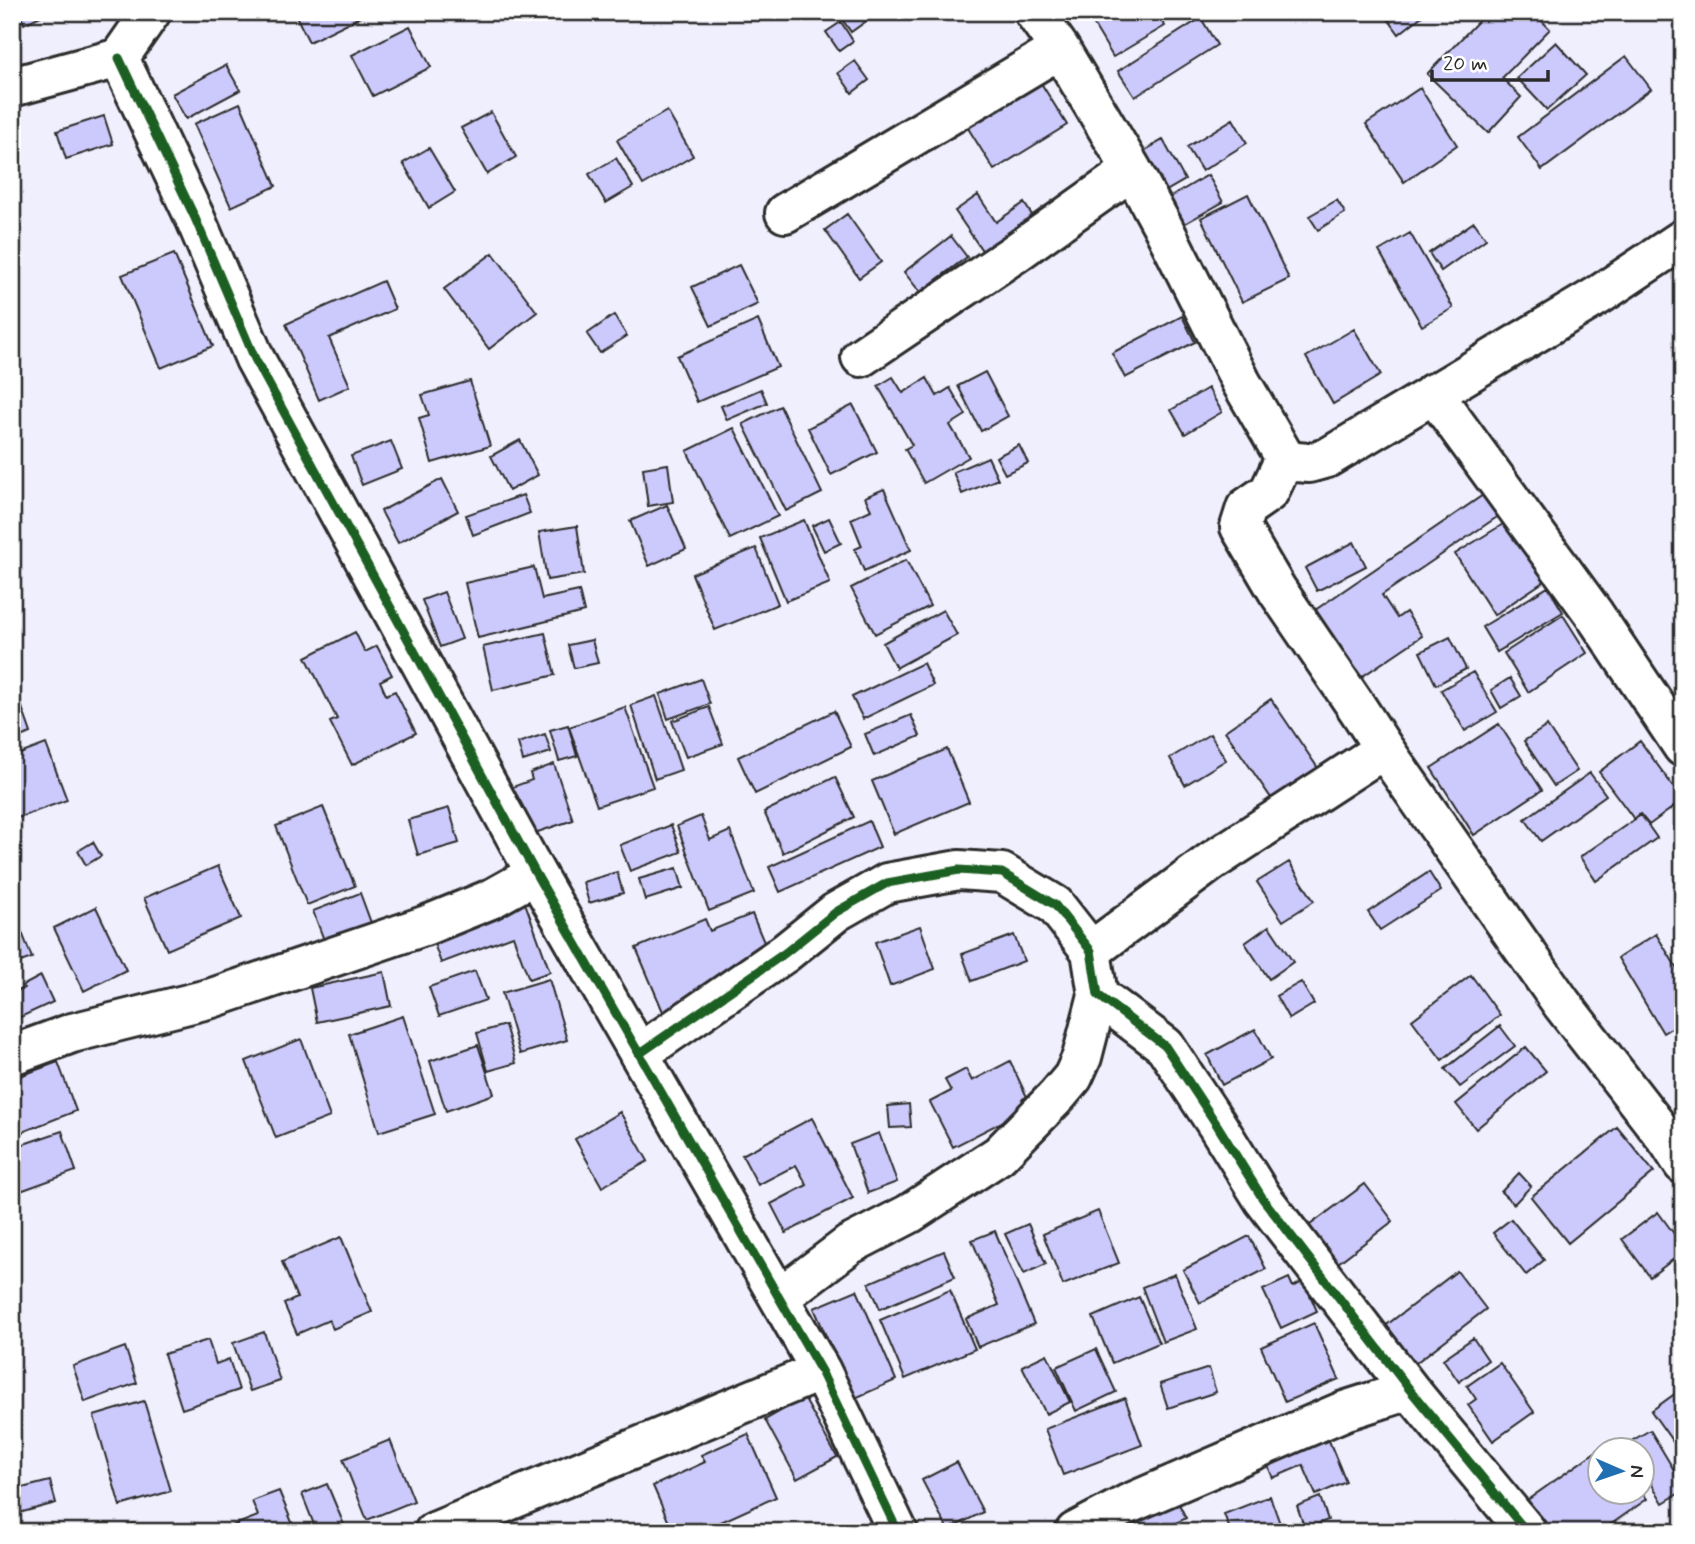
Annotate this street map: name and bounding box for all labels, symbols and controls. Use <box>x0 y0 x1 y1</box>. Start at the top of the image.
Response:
scale bar <box>1432 38 1548 82</box>
text: 20 m <box>1443 50 1488 78</box>
north arrow <box>1586 1436 1656 1506</box>
text: N <box>1624 1465 1649 1478</box>

